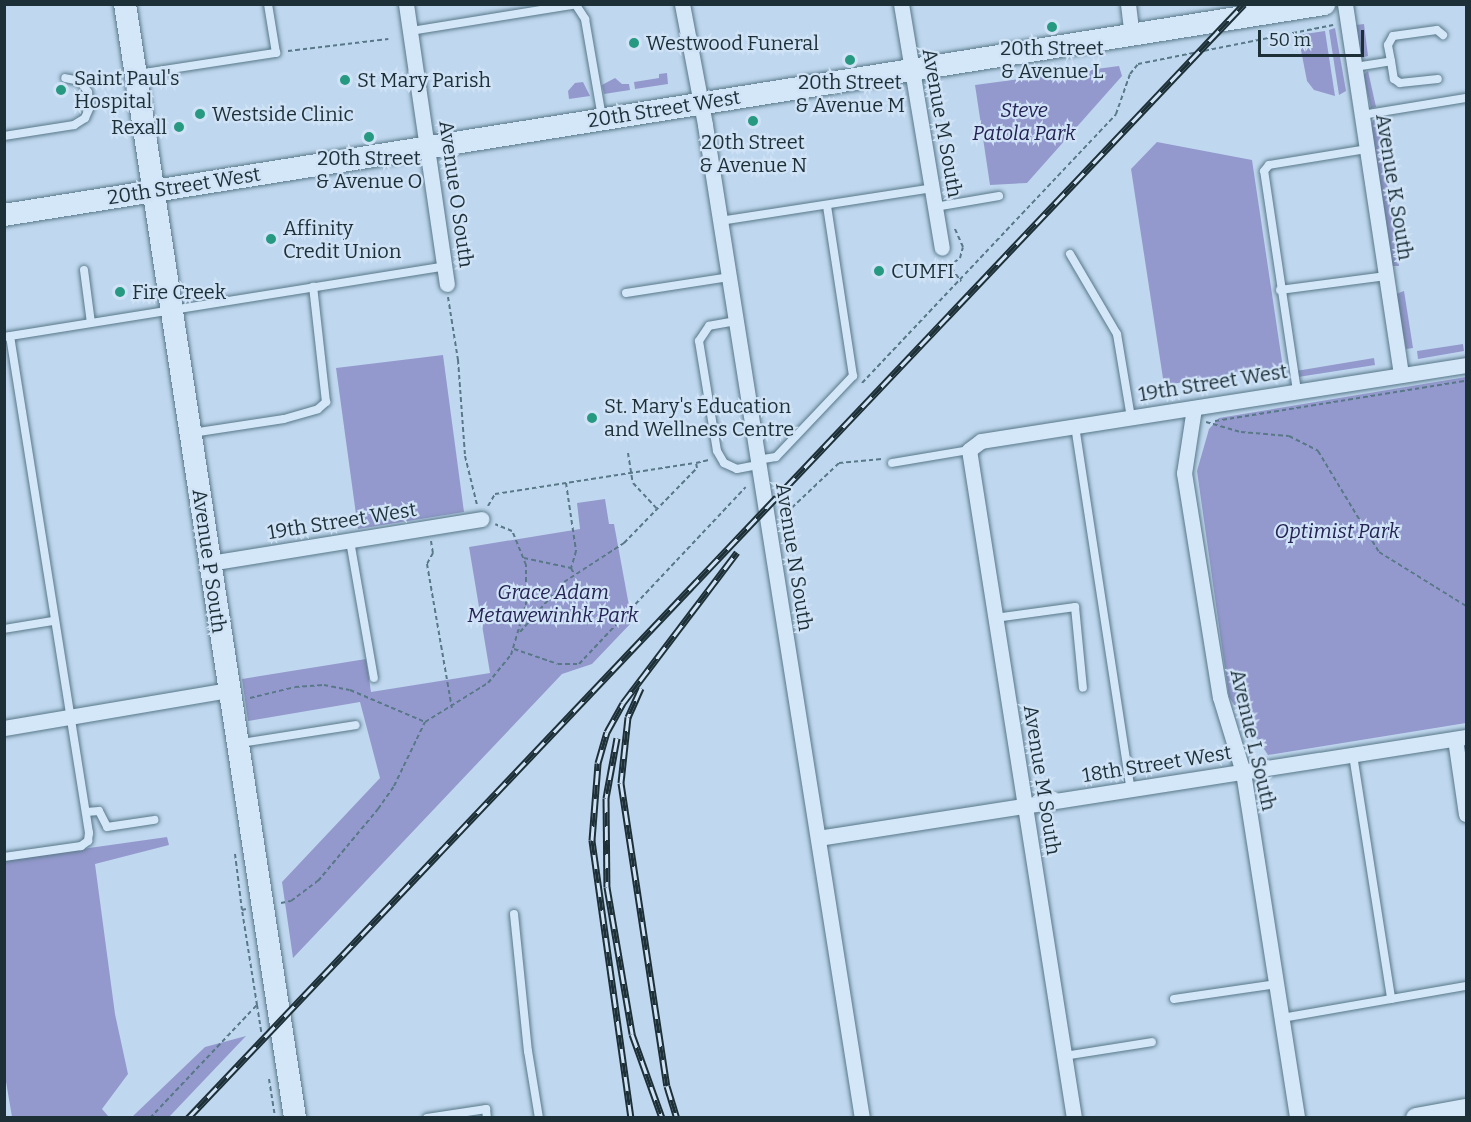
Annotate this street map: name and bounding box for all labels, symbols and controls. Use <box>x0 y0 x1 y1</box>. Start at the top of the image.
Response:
scale bar <box>1261 18 1368 56</box>
marker: 20th Street & Avenue L <box>1045 20 1059 34</box>
text: 50 m <box>1269 29 1311 51</box>
place label: Westwood Funeral <box>646 31 819 55</box>
marker: Westwood Funeral <box>627 36 641 50</box>
place label: 20th Street & Avenue L <box>1000 36 1104 83</box>
street label: Avenue M South <box>917 46 967 200</box>
marker: 20th Street & Avenue M <box>843 53 857 67</box>
place label: Saint Paul's Hospital <box>74 66 180 113</box>
place label: St Mary Parish <box>357 68 491 92</box>
place label: 20th Street & Avenue M <box>795 70 905 117</box>
marker: St Mary Parish <box>338 73 352 87</box>
marker: Saint Paul's Hospital <box>52 81 70 99</box>
street label: 20th Street West <box>586 85 742 133</box>
park label: Steve Patola Park <box>972 98 1076 145</box>
place label: Westside Clinic <box>212 102 354 126</box>
marker: Westside Clinic <box>193 107 207 121</box>
street label: Avenue K South <box>1371 112 1417 262</box>
marker: 20th Street & Avenue N <box>746 114 760 128</box>
place label: Rexall <box>111 115 167 139</box>
street label: Avenue O South <box>434 119 478 269</box>
marker: Rexall <box>172 120 186 134</box>
marker: 20th Street & Avenue O <box>362 130 376 144</box>
place label: 20th Street & Avenue N <box>699 130 807 177</box>
place label: 20th Street & Avenue O <box>315 146 423 193</box>
street label: 20th Street West <box>106 162 262 210</box>
place label: Affinity Credit Union <box>283 216 401 263</box>
marker: Affinity Credit Union <box>264 232 278 246</box>
place label: CUMFI <box>891 259 954 283</box>
marker: CUMFI <box>872 264 886 278</box>
place label: Fire Creek <box>132 280 226 304</box>
marker: Fire Creek <box>113 285 127 299</box>
street label: 19th Street West <box>1137 359 1289 407</box>
place label: St. Mary's Education and Wellness Centre <box>604 394 794 441</box>
marker: St. Mary's Education and Wellness Centre <box>585 411 599 425</box>
street label: Avenue N South <box>770 481 818 633</box>
street label: Avenue P South <box>187 487 231 635</box>
street label: 19th Street West <box>266 497 418 545</box>
park label: Optimist Park <box>1274 519 1400 543</box>
park label: Grace Adam Metawewinhk Park <box>467 581 639 628</box>
street label: Avenue L South <box>1225 667 1281 813</box>
street label: Avenue M South <box>1018 703 1066 857</box>
street label: 18th Street West <box>1081 740 1233 788</box>

